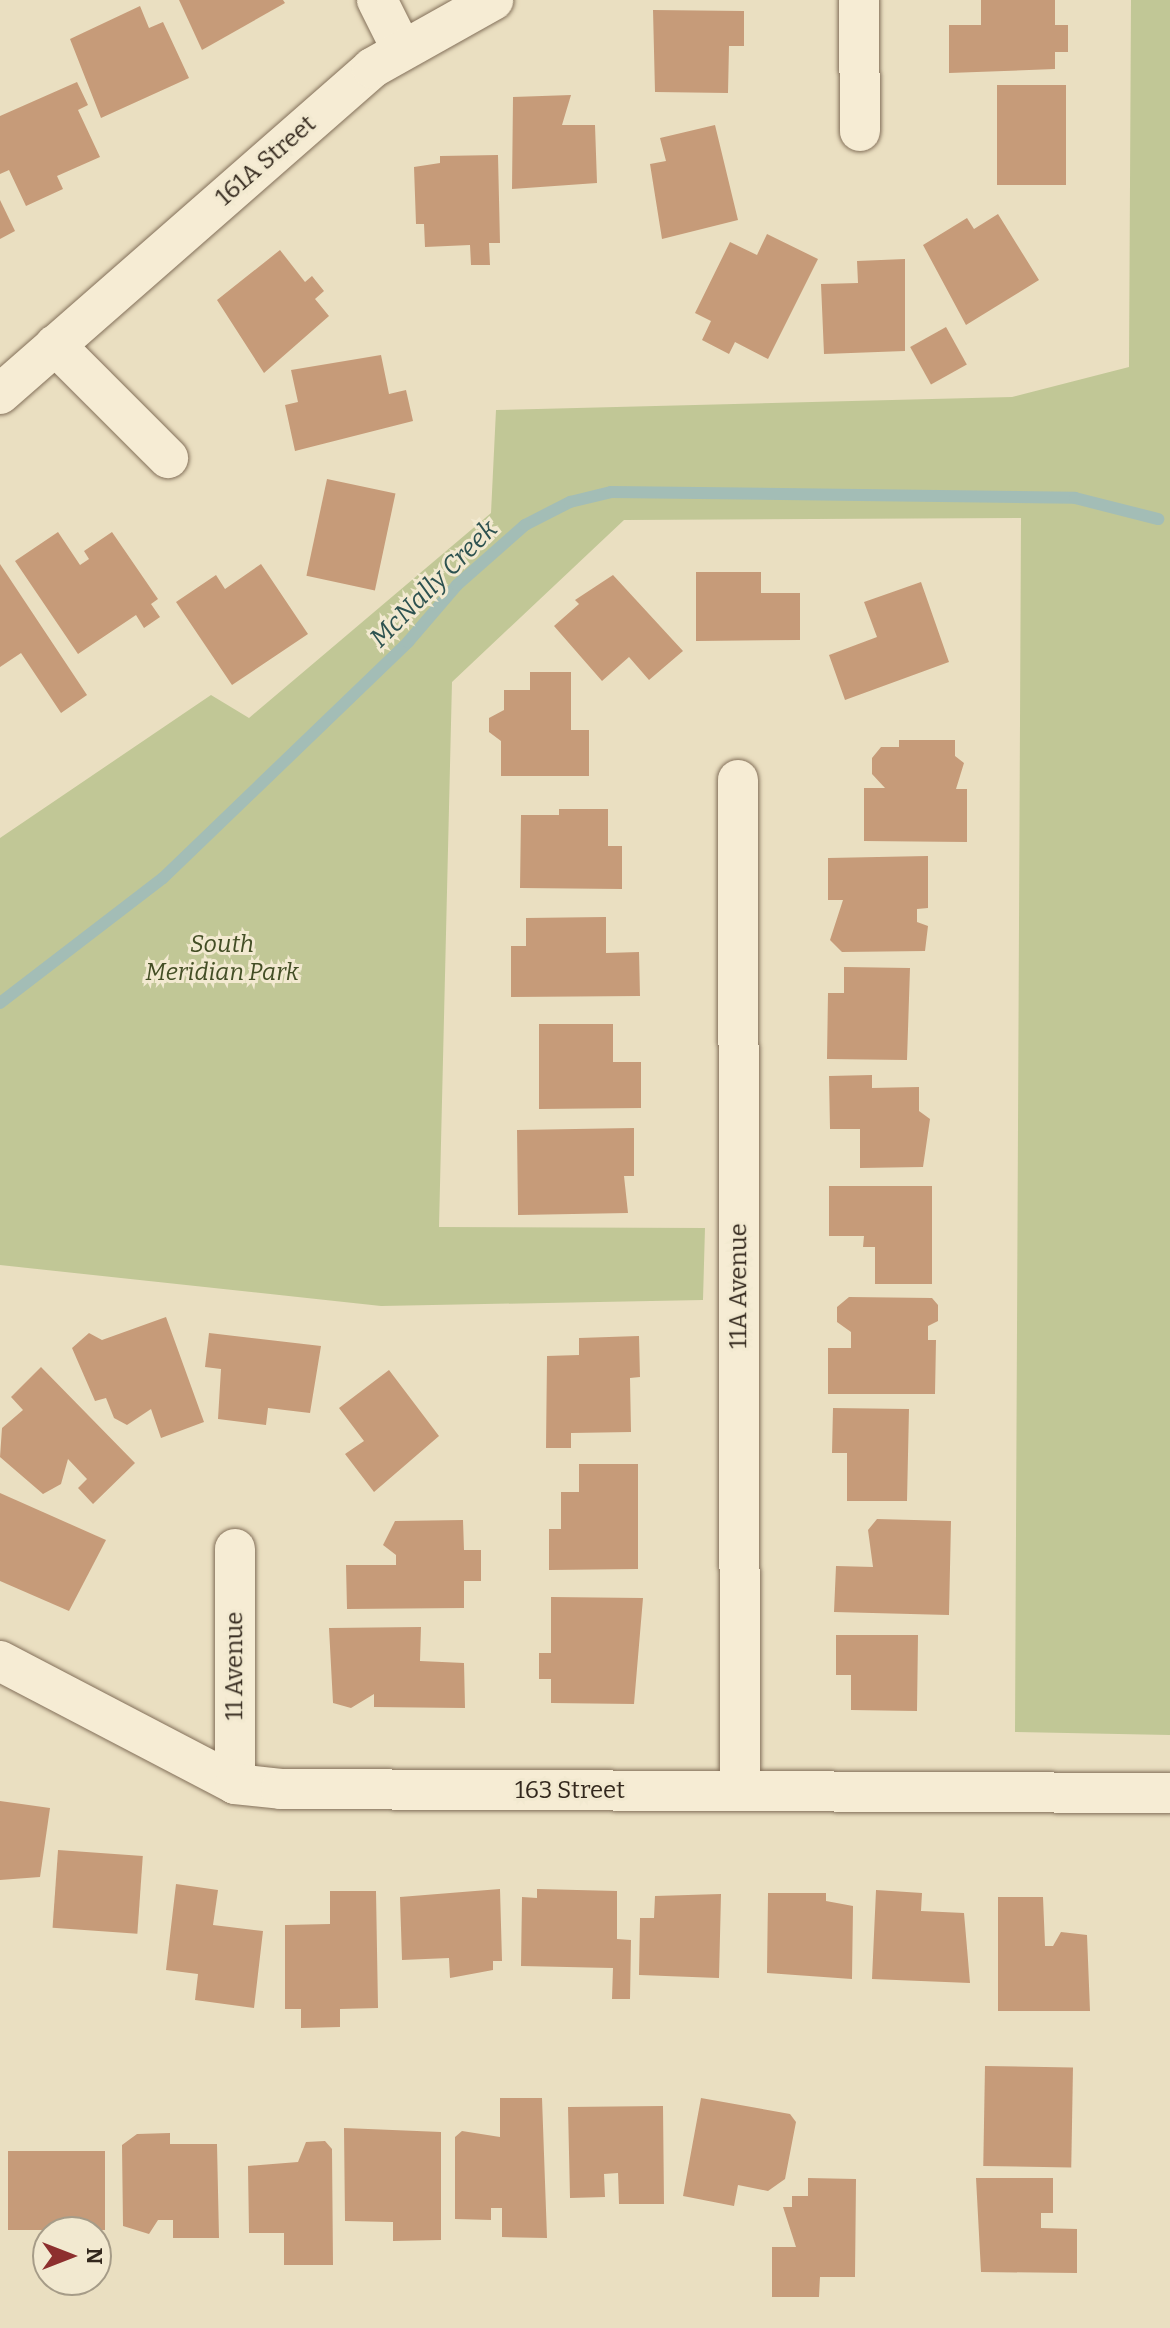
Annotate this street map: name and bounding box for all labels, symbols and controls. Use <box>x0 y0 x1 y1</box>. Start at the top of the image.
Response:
street label: 161A Street <box>210 110 322 212</box>
water label: McNally Creek <box>364 514 504 654</box>
park label: South Meridian Park <box>145 931 299 987</box>
street label: 11A Avenue <box>725 1223 753 1349</box>
street label: 11 Avenue <box>221 1612 249 1720</box>
street label: 163 Street <box>515 1777 625 1805</box>
north arrow <box>32 2216 112 2296</box>
text: N <box>81 2248 108 2264</box>

